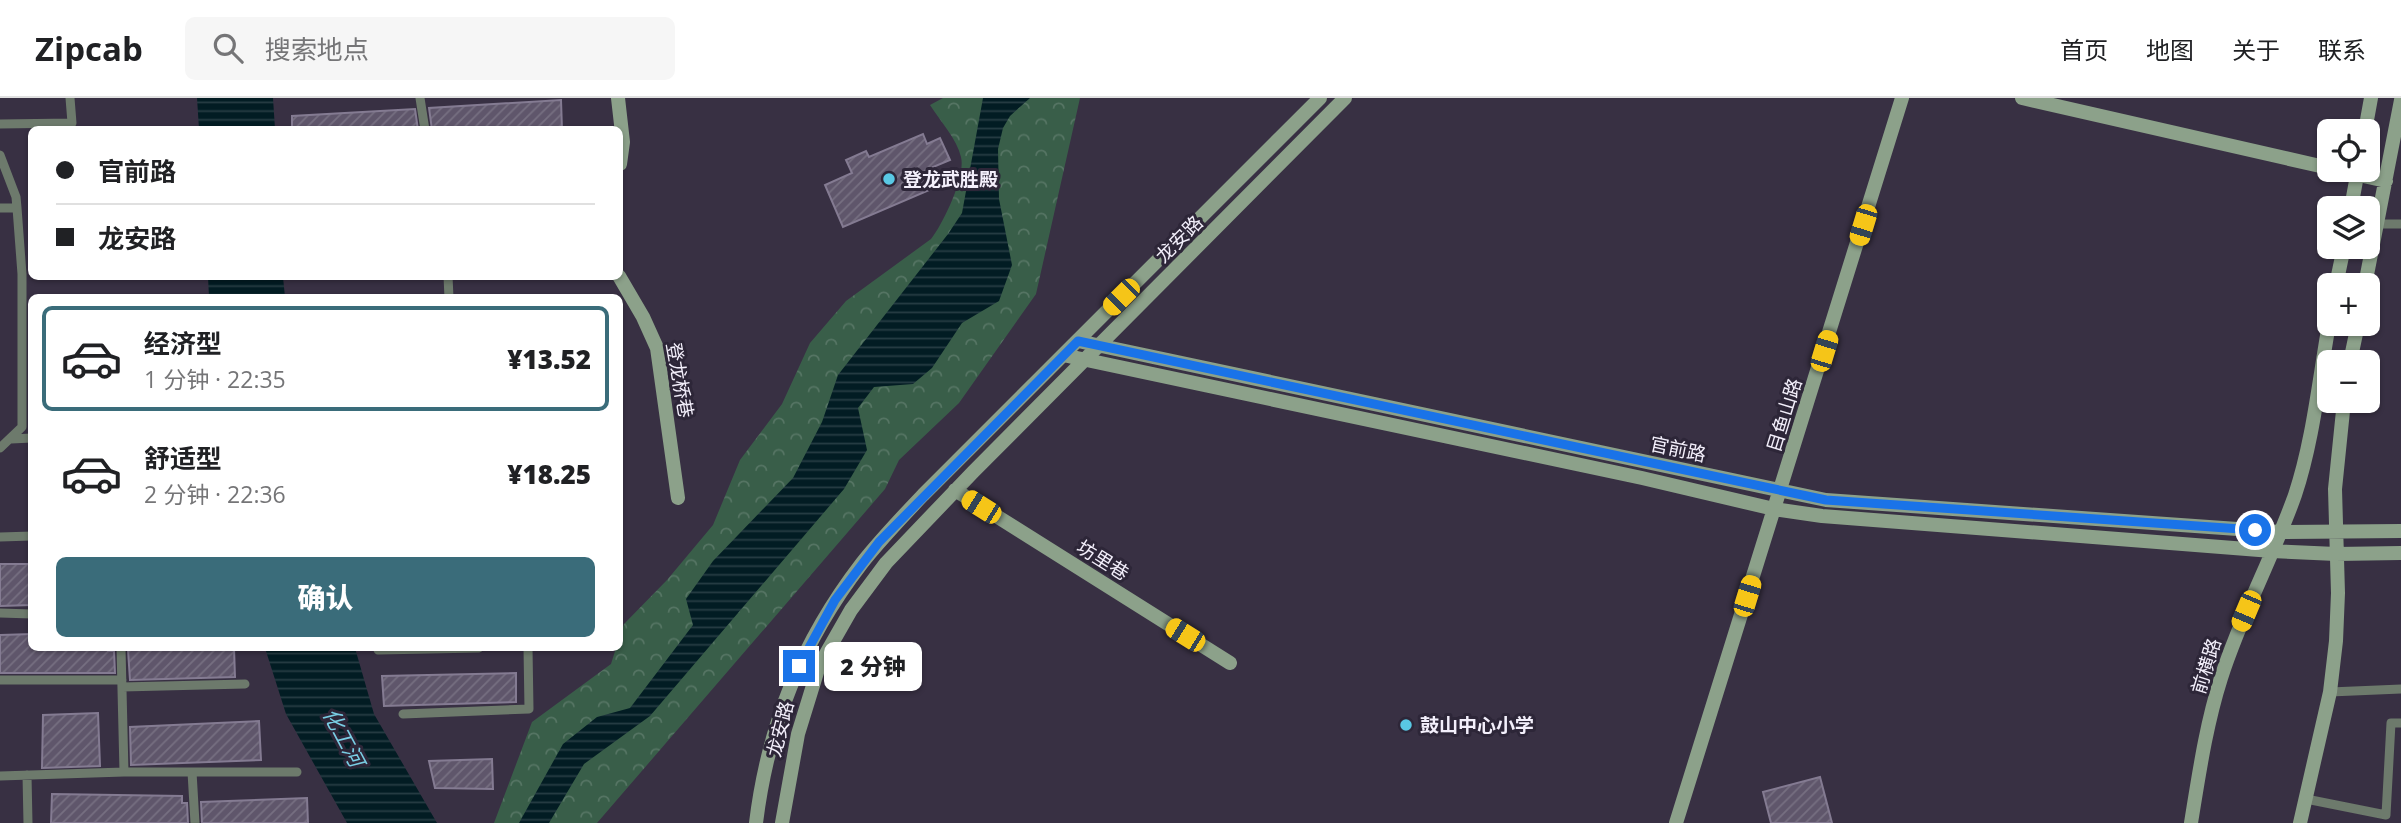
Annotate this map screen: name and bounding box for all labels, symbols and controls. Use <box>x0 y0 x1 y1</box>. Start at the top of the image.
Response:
search box <box>185 17 675 80</box>
text: Zipcab <box>35 26 143 71</box>
icon: search <box>209 29 247 67</box>
text: 搜索地点 <box>265 31 369 67</box>
text: 首页 <box>2060 33 2108 66</box>
text: 地图 <box>2146 33 2194 66</box>
text: 关于 <box>2232 33 2280 66</box>
text: 联系 <box>2318 33 2366 66</box>
map controls <box>2317 119 2380 413</box>
button: locate <box>2317 119 2380 182</box>
text: 官前路 <box>98 153 176 189</box>
place label: 登龙武胜殿 <box>903 166 998 192</box>
marker: 登龙武胜殿 <box>881 171 897 187</box>
button: layers <box>2317 196 2380 259</box>
car <box>1847 202 1880 248</box>
street label: 龙安路 <box>1150 210 1208 268</box>
text: 龙安路 <box>98 220 176 256</box>
button: + <box>2317 273 2380 336</box>
car <box>1099 275 1144 319</box>
text: 经济型 <box>144 325 222 361</box>
icon: car <box>60 327 123 390</box>
car <box>1808 328 1841 374</box>
street label: 登龙桥巷 <box>661 340 699 420</box>
text: ¥13.52 <box>507 341 591 377</box>
button: − <box>2317 350 2380 413</box>
text: 1 分钟 · 22:35 <box>144 363 286 395</box>
street label: 目鱼山路 <box>1760 375 1808 455</box>
street label: 官前路 <box>1647 430 1709 468</box>
text: 舒适型 <box>144 440 222 476</box>
icon: car <box>60 442 123 505</box>
text: ¥18.25 <box>507 456 591 492</box>
text: 2 分钟 · 22:36 <box>144 478 286 510</box>
car <box>958 487 1005 527</box>
route start <box>2239 514 2271 546</box>
street label: 坊里巷 <box>1072 534 1134 586</box>
button: 确认 <box>56 557 595 637</box>
car <box>1731 573 1764 619</box>
car <box>2229 588 2264 634</box>
car <box>1162 615 1209 655</box>
street label: 前横路 <box>2185 635 2227 697</box>
callout: 2 分钟 <box>824 642 922 690</box>
route end <box>783 650 815 682</box>
text: 2 分钟 <box>840 650 906 682</box>
street label: 龙安路 <box>760 698 800 760</box>
water label: 化工河 <box>317 703 373 775</box>
place label: 鼓山中心小学 <box>1420 712 1534 738</box>
marker: 鼓山中心小学 <box>1398 717 1414 733</box>

